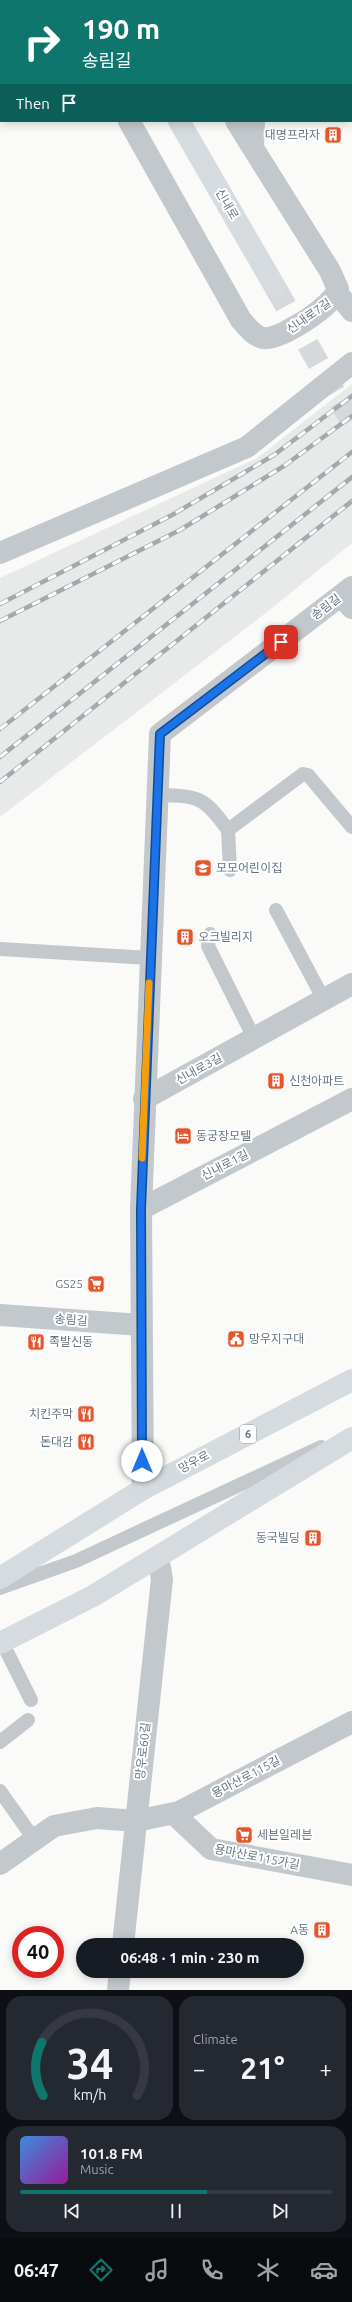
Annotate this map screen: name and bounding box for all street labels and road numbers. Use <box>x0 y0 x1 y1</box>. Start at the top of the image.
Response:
street label: 신내로 <box>214 186 241 221</box>
street label: 신내로7길 <box>284 296 333 336</box>
street label: 송림길 <box>309 591 343 622</box>
street label: 신내로3길 <box>173 1051 224 1087</box>
street label: 신내로1길 <box>199 1147 250 1182</box>
street label: 송림길 <box>54 1312 88 1327</box>
road number: 6 <box>240 1425 256 1443</box>
street label: 망우로 <box>176 1448 211 1475</box>
street label: 망우로60길 <box>133 1722 152 1780</box>
street label: 용마산로115길 <box>209 1753 282 1800</box>
street label: 용마산로115가길 <box>213 1842 301 1871</box>

